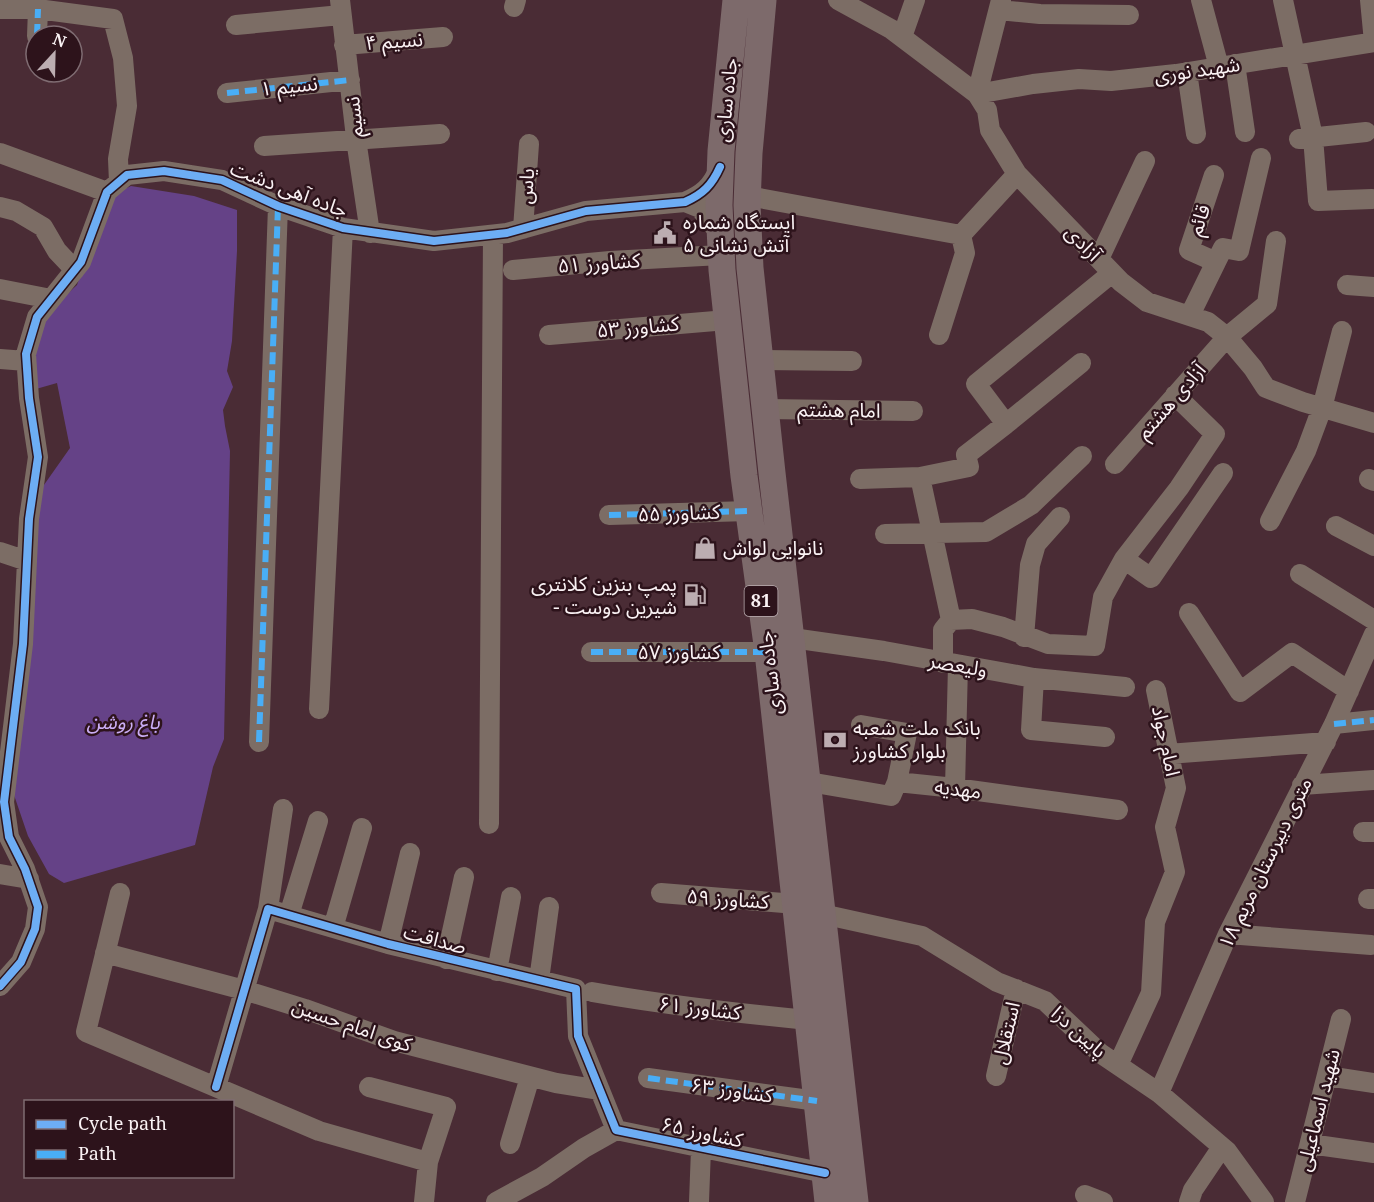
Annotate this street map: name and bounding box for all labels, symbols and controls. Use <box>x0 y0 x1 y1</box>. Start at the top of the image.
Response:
north arrow <box>24 24 84 84</box>
street label: نسیم ۴ <box>364 25 424 58</box>
text: N <box>50 28 70 53</box>
street label: شهید نوری <box>1152 50 1242 89</box>
street label: جاده ساری <box>708 57 743 143</box>
street label: نسیم ۱ <box>259 69 319 104</box>
street label: نسیم <box>338 95 371 139</box>
street label: جاده آهی دشت <box>227 154 352 223</box>
street label: یاس <box>511 167 540 205</box>
street label: قائم <box>1181 201 1218 240</box>
place label: ایستگاه شماره ۵ آتش نشانی <box>683 208 795 258</box>
street label: آزادی <box>1059 219 1108 268</box>
public building icon: ایستگاه شماره ۵ آتش نشانی <box>652 220 678 246</box>
street label: کشاورز ۵۱ <box>557 246 642 279</box>
street label: کشاورز ۵۳ <box>596 309 681 344</box>
street label: آزادی هشتم <box>1130 356 1214 446</box>
street label: امام هشتم <box>797 395 881 426</box>
street label: کشاورز ۵۵ <box>637 498 722 527</box>
place label: نانوایی لواش <box>723 534 823 561</box>
shop icon: نانوایی لواش <box>692 535 718 561</box>
place label: پمپ بنزین کلانتری - شیرین دوست <box>531 570 677 620</box>
fuel station icon: پمپ بنزین کلانتری - شیرین دوست <box>682 582 708 608</box>
road number: 81 <box>744 586 777 616</box>
street label: جاده ساری <box>751 629 788 717</box>
street label: کشاورز ۵۷ <box>638 638 721 665</box>
street label: ولیعصر <box>926 646 989 683</box>
street label: امام جواد <box>1144 703 1187 779</box>
park label: باغ روشن <box>86 708 160 737</box>
place label: بانک ملت شعبه بلوار کشاورز <box>852 714 981 764</box>
bank icon: بانک ملت شعبه بلوار کشاورز <box>822 727 848 753</box>
street label: مهدیه <box>933 772 983 805</box>
street label: ۱۸ متری دبیرستان مریم <box>1211 773 1319 954</box>
street label: کشاورز ۵۹ <box>686 882 771 915</box>
street label: صداقت <box>401 917 470 960</box>
street label: کشاورز ۶۱ <box>657 989 744 1026</box>
street label: کوی امام حسین <box>288 991 416 1060</box>
street label: استقلال <box>985 999 1026 1067</box>
street label: پایین دزا <box>1046 999 1113 1064</box>
street label: شهید اسماعیلی <box>1289 1046 1346 1174</box>
street label: کشاورز ۶۳ <box>689 1070 776 1109</box>
legend <box>24 1100 234 1178</box>
street label: کشاورز ۶۵ <box>659 1110 746 1153</box>
text: Cycle path <box>78 1111 167 1135</box>
text: Path <box>78 1141 117 1165</box>

